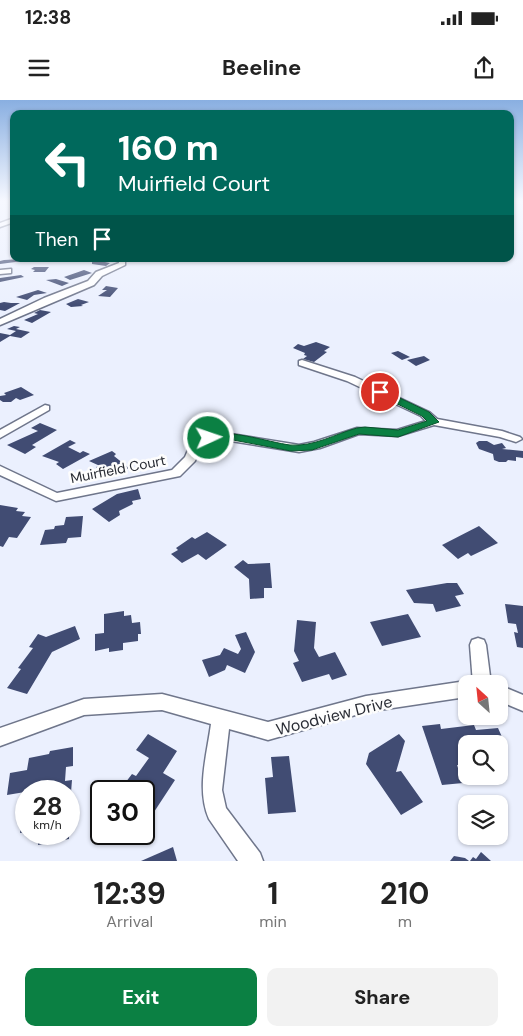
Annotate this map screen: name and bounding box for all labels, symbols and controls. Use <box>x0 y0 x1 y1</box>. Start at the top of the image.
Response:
text: 12:38 <box>25 5 71 30</box>
text: Beeline <box>222 53 301 82</box>
icon: menu <box>25 54 53 82</box>
icon: share <box>470 54 498 82</box>
text: 160 m <box>118 125 219 171</box>
icon: left <box>35 130 100 195</box>
text: Muirfield Court <box>118 169 270 198</box>
icon: arrive <box>88 225 116 253</box>
text: Then <box>35 227 78 252</box>
pin <box>359 371 401 413</box>
icon: arrive <box>366 378 394 406</box>
position arrow <box>182 411 234 463</box>
street label: Muirfield Court <box>69 451 167 487</box>
north arrow <box>458 675 508 725</box>
map controls <box>458 675 508 845</box>
street label: Woodview Drive <box>274 691 394 740</box>
button: search <box>458 735 508 785</box>
speed limit sign: 30 <box>90 780 155 845</box>
text: 28 <box>32 790 63 823</box>
button: layers <box>458 795 508 845</box>
text: km/h <box>33 817 62 833</box>
text: 12:39 <box>94 874 166 913</box>
text: 1 <box>267 874 278 913</box>
text: 210 <box>380 874 429 913</box>
text: Arrival <box>106 911 153 932</box>
text: min <box>259 911 287 932</box>
text: m <box>398 911 412 932</box>
button: Exit <box>25 968 257 1026</box>
button: Share <box>267 968 498 1026</box>

